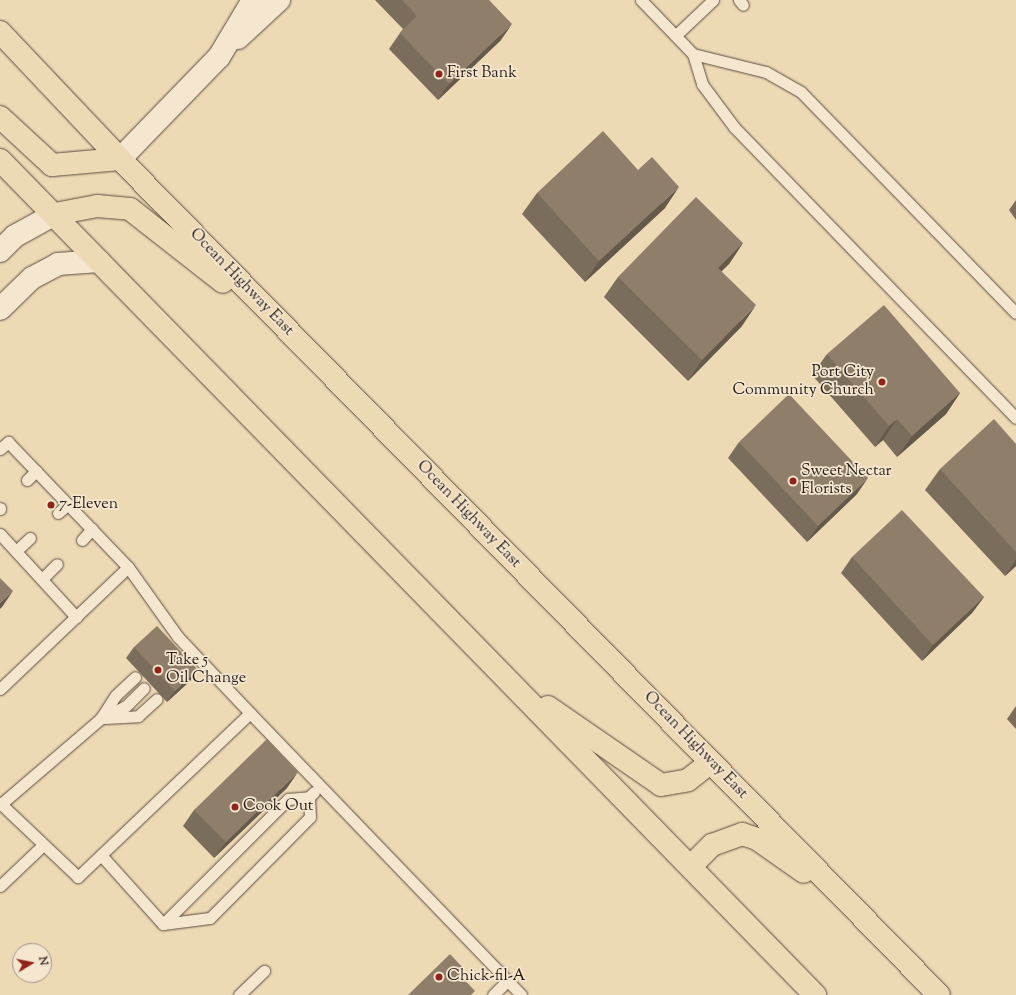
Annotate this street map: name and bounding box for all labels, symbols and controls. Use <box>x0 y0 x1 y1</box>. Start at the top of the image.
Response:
place label: First Bank <box>447 64 517 84</box>
marker: First Bank <box>434 69 444 79</box>
street label: Ocean Highway East <box>185 225 297 341</box>
place label: Port City Community Church <box>733 363 874 401</box>
marker: Port City Community Church <box>877 377 887 387</box>
street label: Ocean Highway East <box>412 457 524 573</box>
place label: Sweet Nectar Florists <box>801 462 892 500</box>
marker: Sweet Nectar Florists <box>788 476 798 486</box>
place label: 7-Eleven <box>59 495 118 515</box>
marker: 7-Eleven <box>46 500 56 510</box>
place label: Take 5 Oil Change <box>166 651 246 689</box>
marker: Take 5 Oil Change <box>153 665 163 675</box>
street label: Ocean Highway East <box>639 688 751 804</box>
place label: Cook Out <box>243 797 313 817</box>
marker: Cook Out <box>230 802 240 812</box>
north arrow <box>12 943 52 983</box>
text: N <box>34 955 51 967</box>
place label: Chick-fil-A <box>447 967 525 987</box>
marker: Chick-fil-A <box>434 972 444 982</box>

